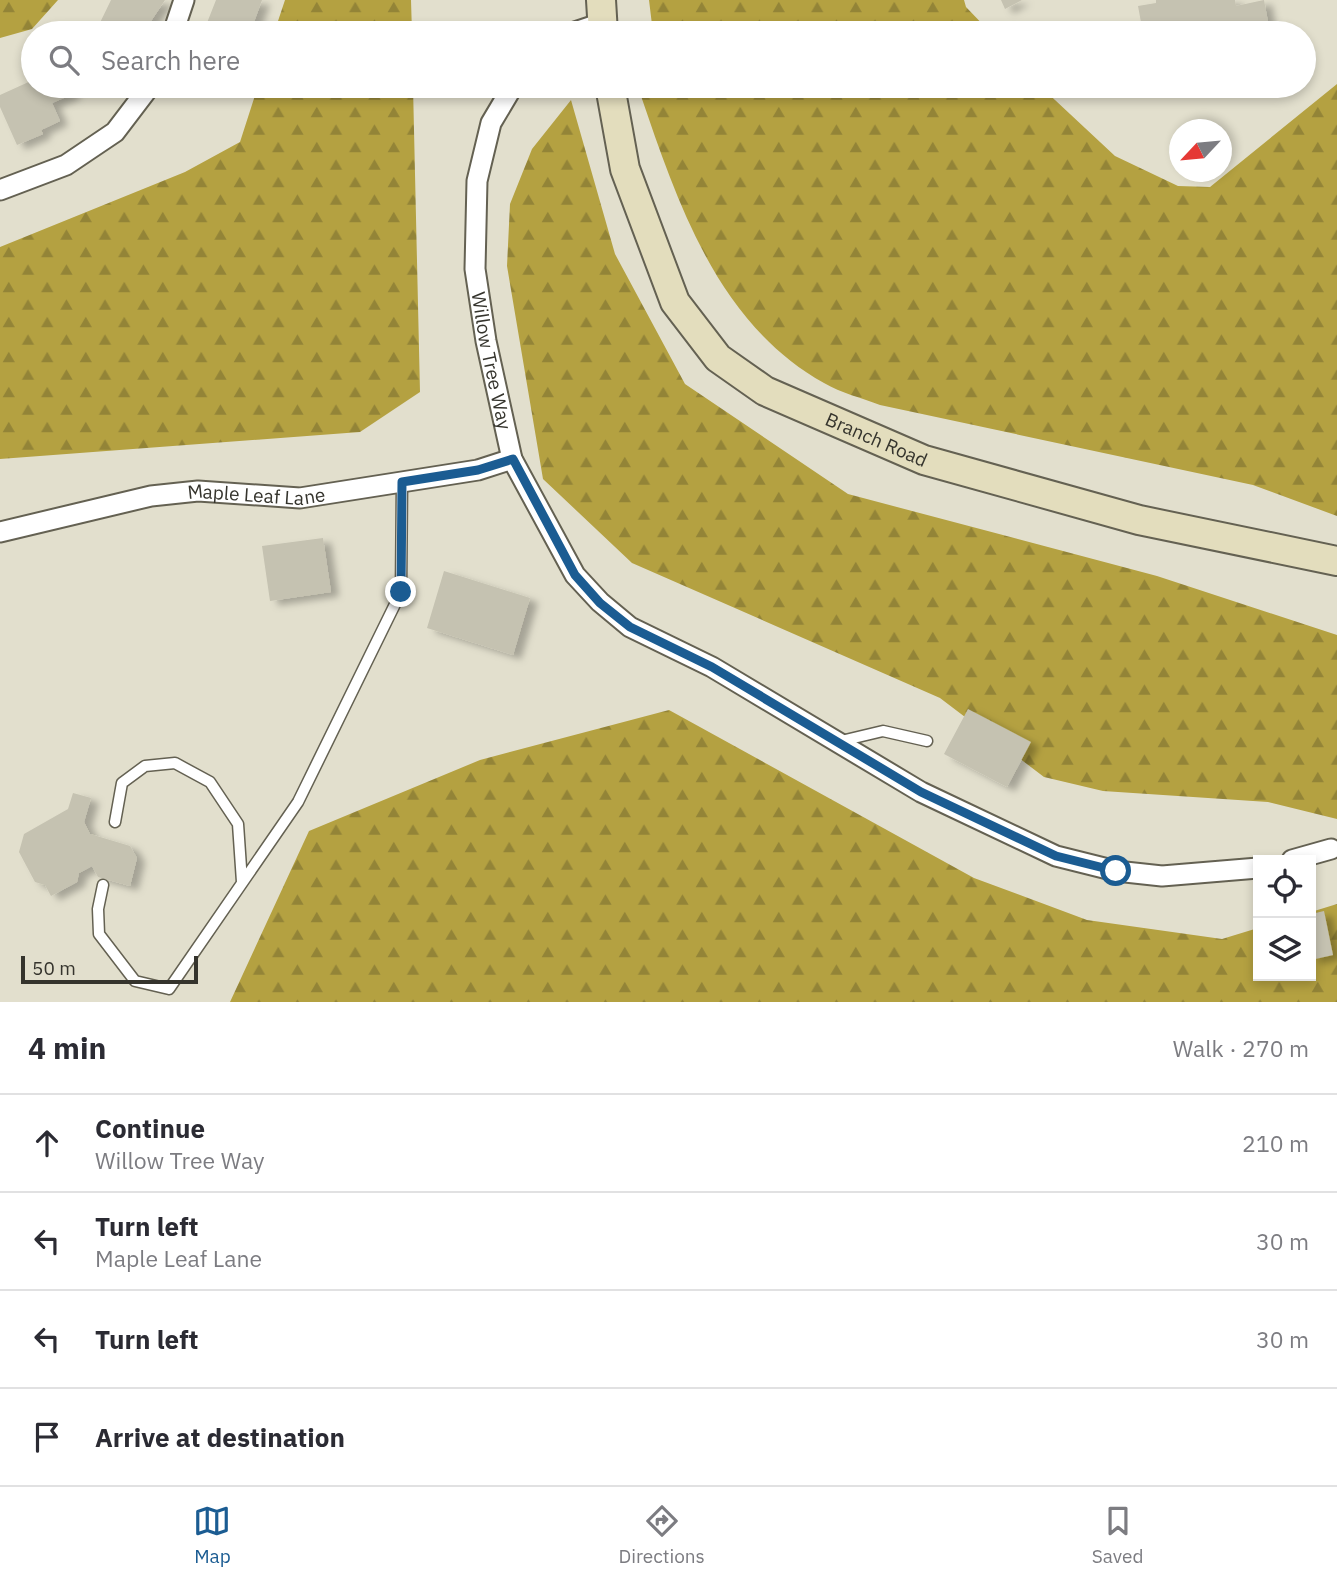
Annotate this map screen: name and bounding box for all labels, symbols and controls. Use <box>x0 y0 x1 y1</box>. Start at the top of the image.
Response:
search box <box>21 21 1316 98</box>
icon: search <box>45 41 83 79</box>
text: Search here <box>101 43 240 77</box>
north arrow <box>1169 119 1232 182</box>
street label: Willow Tree Way <box>467 290 517 432</box>
street label: Branch Road <box>822 407 931 472</box>
street label: Maple Leaf Lane <box>186 479 327 510</box>
route end <box>385 576 416 607</box>
route start <box>1100 855 1131 886</box>
map controls <box>1253 855 1316 981</box>
button: locate <box>1253 855 1316 918</box>
button: layers <box>1253 918 1316 981</box>
scale bar <box>21 953 198 985</box>
text: 50 m <box>32 956 76 980</box>
text: 4 min <box>28 1028 106 1067</box>
text: Walk · 270 m <box>1173 1033 1309 1063</box>
text: Continue <box>95 1111 205 1145</box>
icon: ahead <box>28 1124 66 1162</box>
text: 210 m <box>1242 1128 1309 1158</box>
text: Willow Tree Way <box>95 1145 265 1175</box>
text: Turn left <box>95 1209 198 1243</box>
icon: left <box>28 1222 66 1260</box>
text: 30 m <box>1256 1226 1309 1256</box>
text: Maple Leaf Lane <box>95 1243 262 1273</box>
icon: left <box>28 1320 66 1358</box>
text: Turn left <box>95 1322 198 1356</box>
text: 30 m <box>1256 1324 1309 1354</box>
icon: arrive <box>28 1418 66 1456</box>
text: Arrive at destination <box>95 1420 345 1454</box>
tab: Map <box>193 1502 231 1568</box>
tab: Directions <box>618 1502 705 1568</box>
tab: Saved <box>1092 1502 1144 1568</box>

